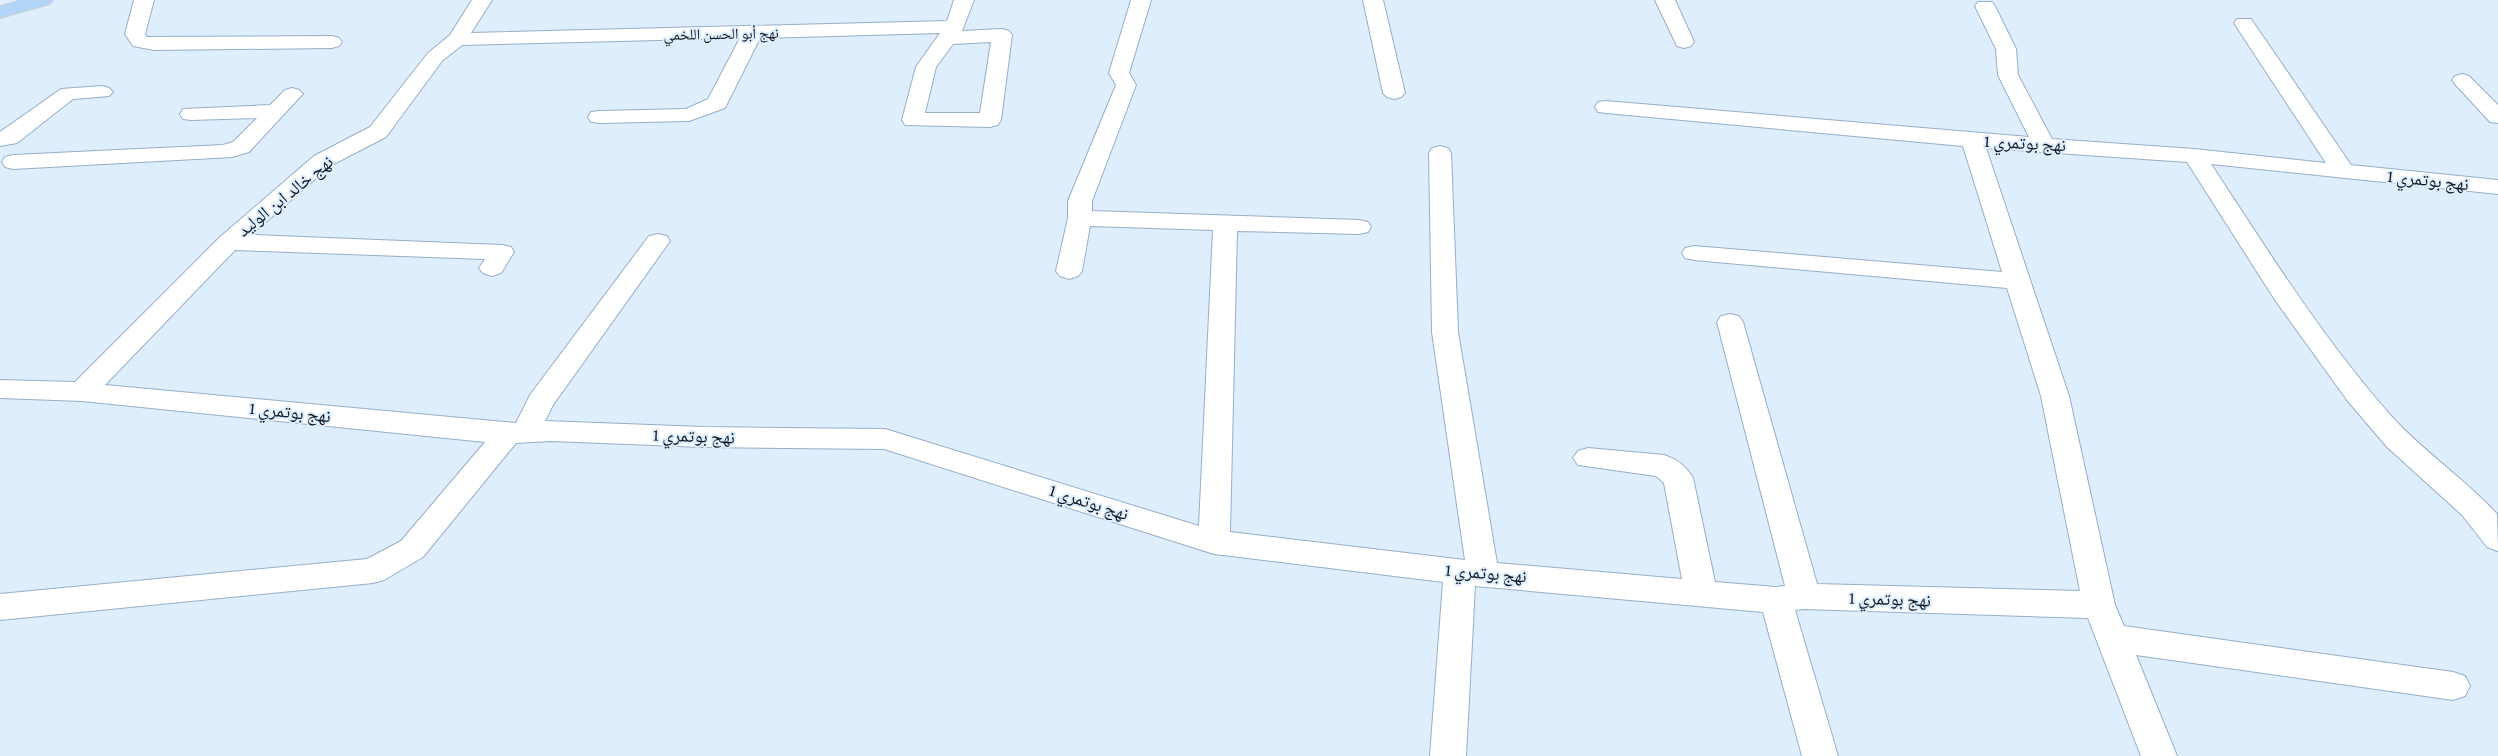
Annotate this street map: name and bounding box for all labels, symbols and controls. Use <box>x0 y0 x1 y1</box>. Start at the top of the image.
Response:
street label: نهج أبو الحسن اللخمي <box>663 24 779 47</box>
street label: نهج بوتمري 1 <box>1983 131 2066 160</box>
street label: نهج خالد ابن الوليد <box>233 151 338 242</box>
street label: نهج بوتمري 1 <box>2386 166 2470 199</box>
street label: نهج بوتمري 1 <box>248 398 332 431</box>
street label: نهج بوتمري 1 <box>653 425 735 452</box>
street label: نهج بوتمري 1 <box>1046 480 1131 529</box>
street label: نهج بوتمري 1 <box>1444 559 1528 591</box>
street label: نهج بوتمري 1 <box>1849 588 1931 615</box>

